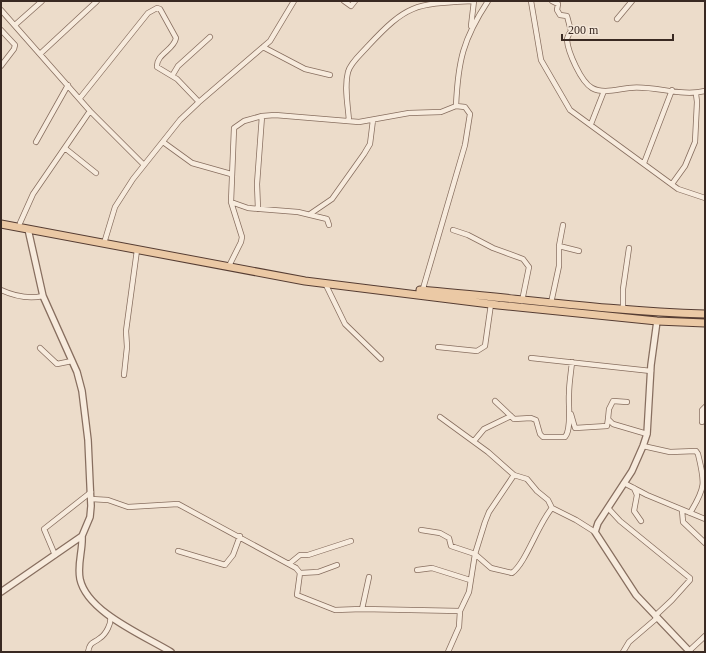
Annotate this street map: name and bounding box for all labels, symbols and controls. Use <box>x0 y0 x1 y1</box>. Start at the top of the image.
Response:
scale bar <box>562 16 673 42</box>
text: 200 m <box>568 23 599 37</box>

